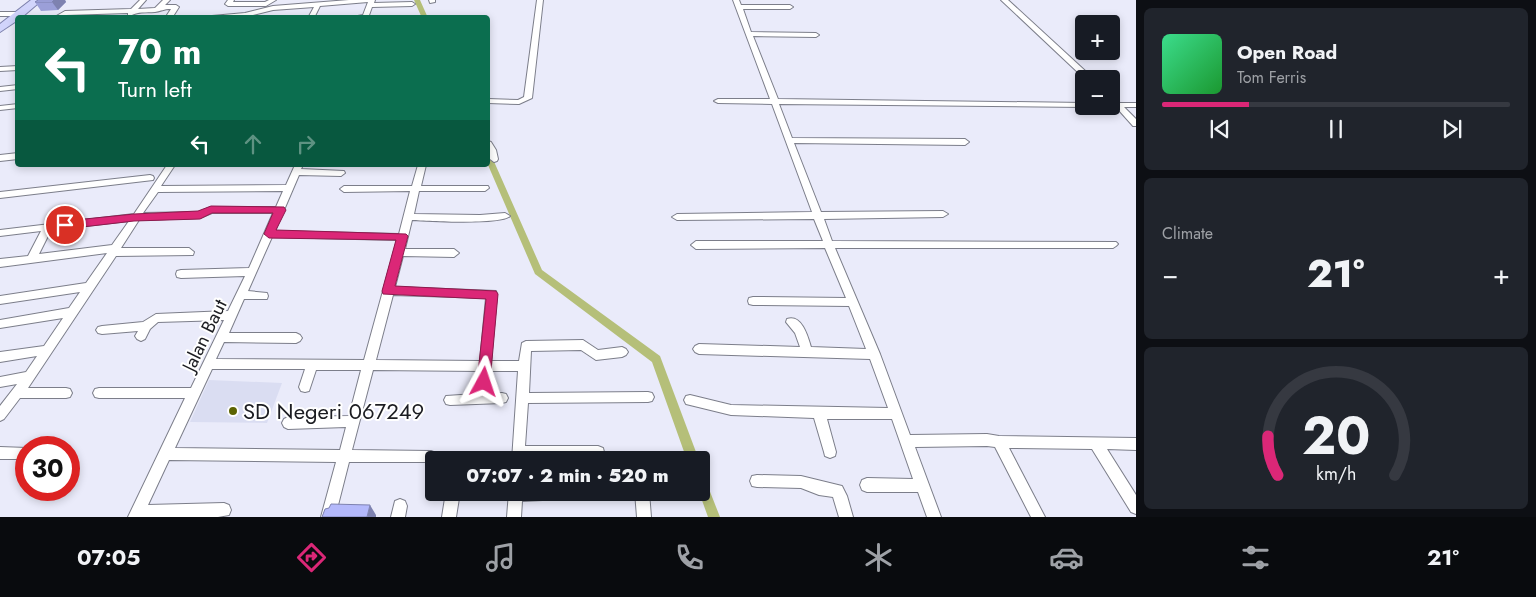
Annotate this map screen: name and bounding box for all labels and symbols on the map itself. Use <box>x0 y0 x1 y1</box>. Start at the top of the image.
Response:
pin <box>44 204 86 246</box>
street label: Jalan Baut <box>174 294 234 379</box>
position arrow <box>457 355 509 407</box>
place label: SD Negeri 067249 <box>243 395 424 427</box>
marker: SD Negeri 067249 <box>227 405 239 417</box>
speed limit sign: 30 <box>15 436 80 501</box>

